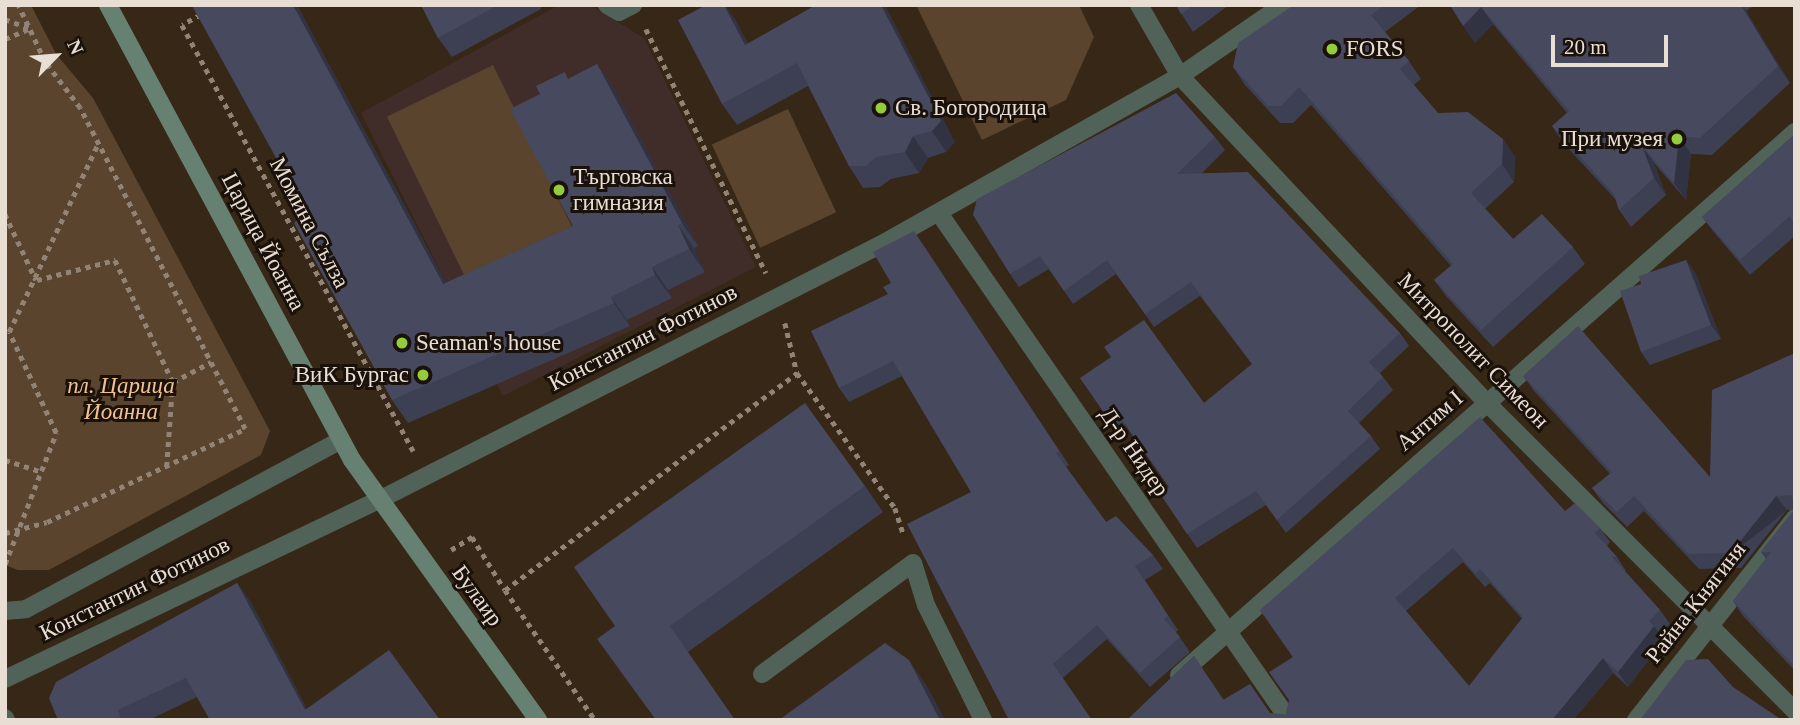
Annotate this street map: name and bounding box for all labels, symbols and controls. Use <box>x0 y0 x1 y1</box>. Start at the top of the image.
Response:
north arrow <box>21 21 91 91</box>
scale bar <box>1555 21 1672 65</box>
place label: FORS <box>1346 35 1404 63</box>
text: 20 m <box>1564 35 1607 59</box>
text: N <box>63 36 88 58</box>
marker: FORS <box>1324 41 1340 57</box>
place label: Св. Богородица <box>895 94 1047 122</box>
marker: Св. Богородица <box>873 100 889 116</box>
place label: При музея <box>1561 125 1663 153</box>
marker: При музея <box>1669 131 1685 147</box>
street label: Момина Сълза <box>263 153 355 293</box>
place label: Търговска гимназия <box>573 163 673 217</box>
street label: Царица Йоанна <box>215 168 311 316</box>
marker: Търговска гимназия <box>551 182 567 198</box>
street label: Митрополит Симеон <box>1392 268 1554 434</box>
street label: Константин Фотинов <box>544 279 742 397</box>
place label: Seaman's house <box>416 329 561 357</box>
marker: Seaman's house <box>394 335 410 351</box>
place label: ВиК Бургас <box>295 361 409 389</box>
marker: ВиК Бургас <box>415 367 431 383</box>
park label: пл. Царица Йоанна <box>67 372 175 426</box>
street label: Антим I <box>1391 385 1469 457</box>
street label: Д-р Нидер <box>1093 402 1175 502</box>
street label: Константин Фотинов <box>36 531 234 647</box>
street label: Райна Княгиня <box>1640 537 1752 669</box>
street label: Булаир <box>446 560 508 632</box>

